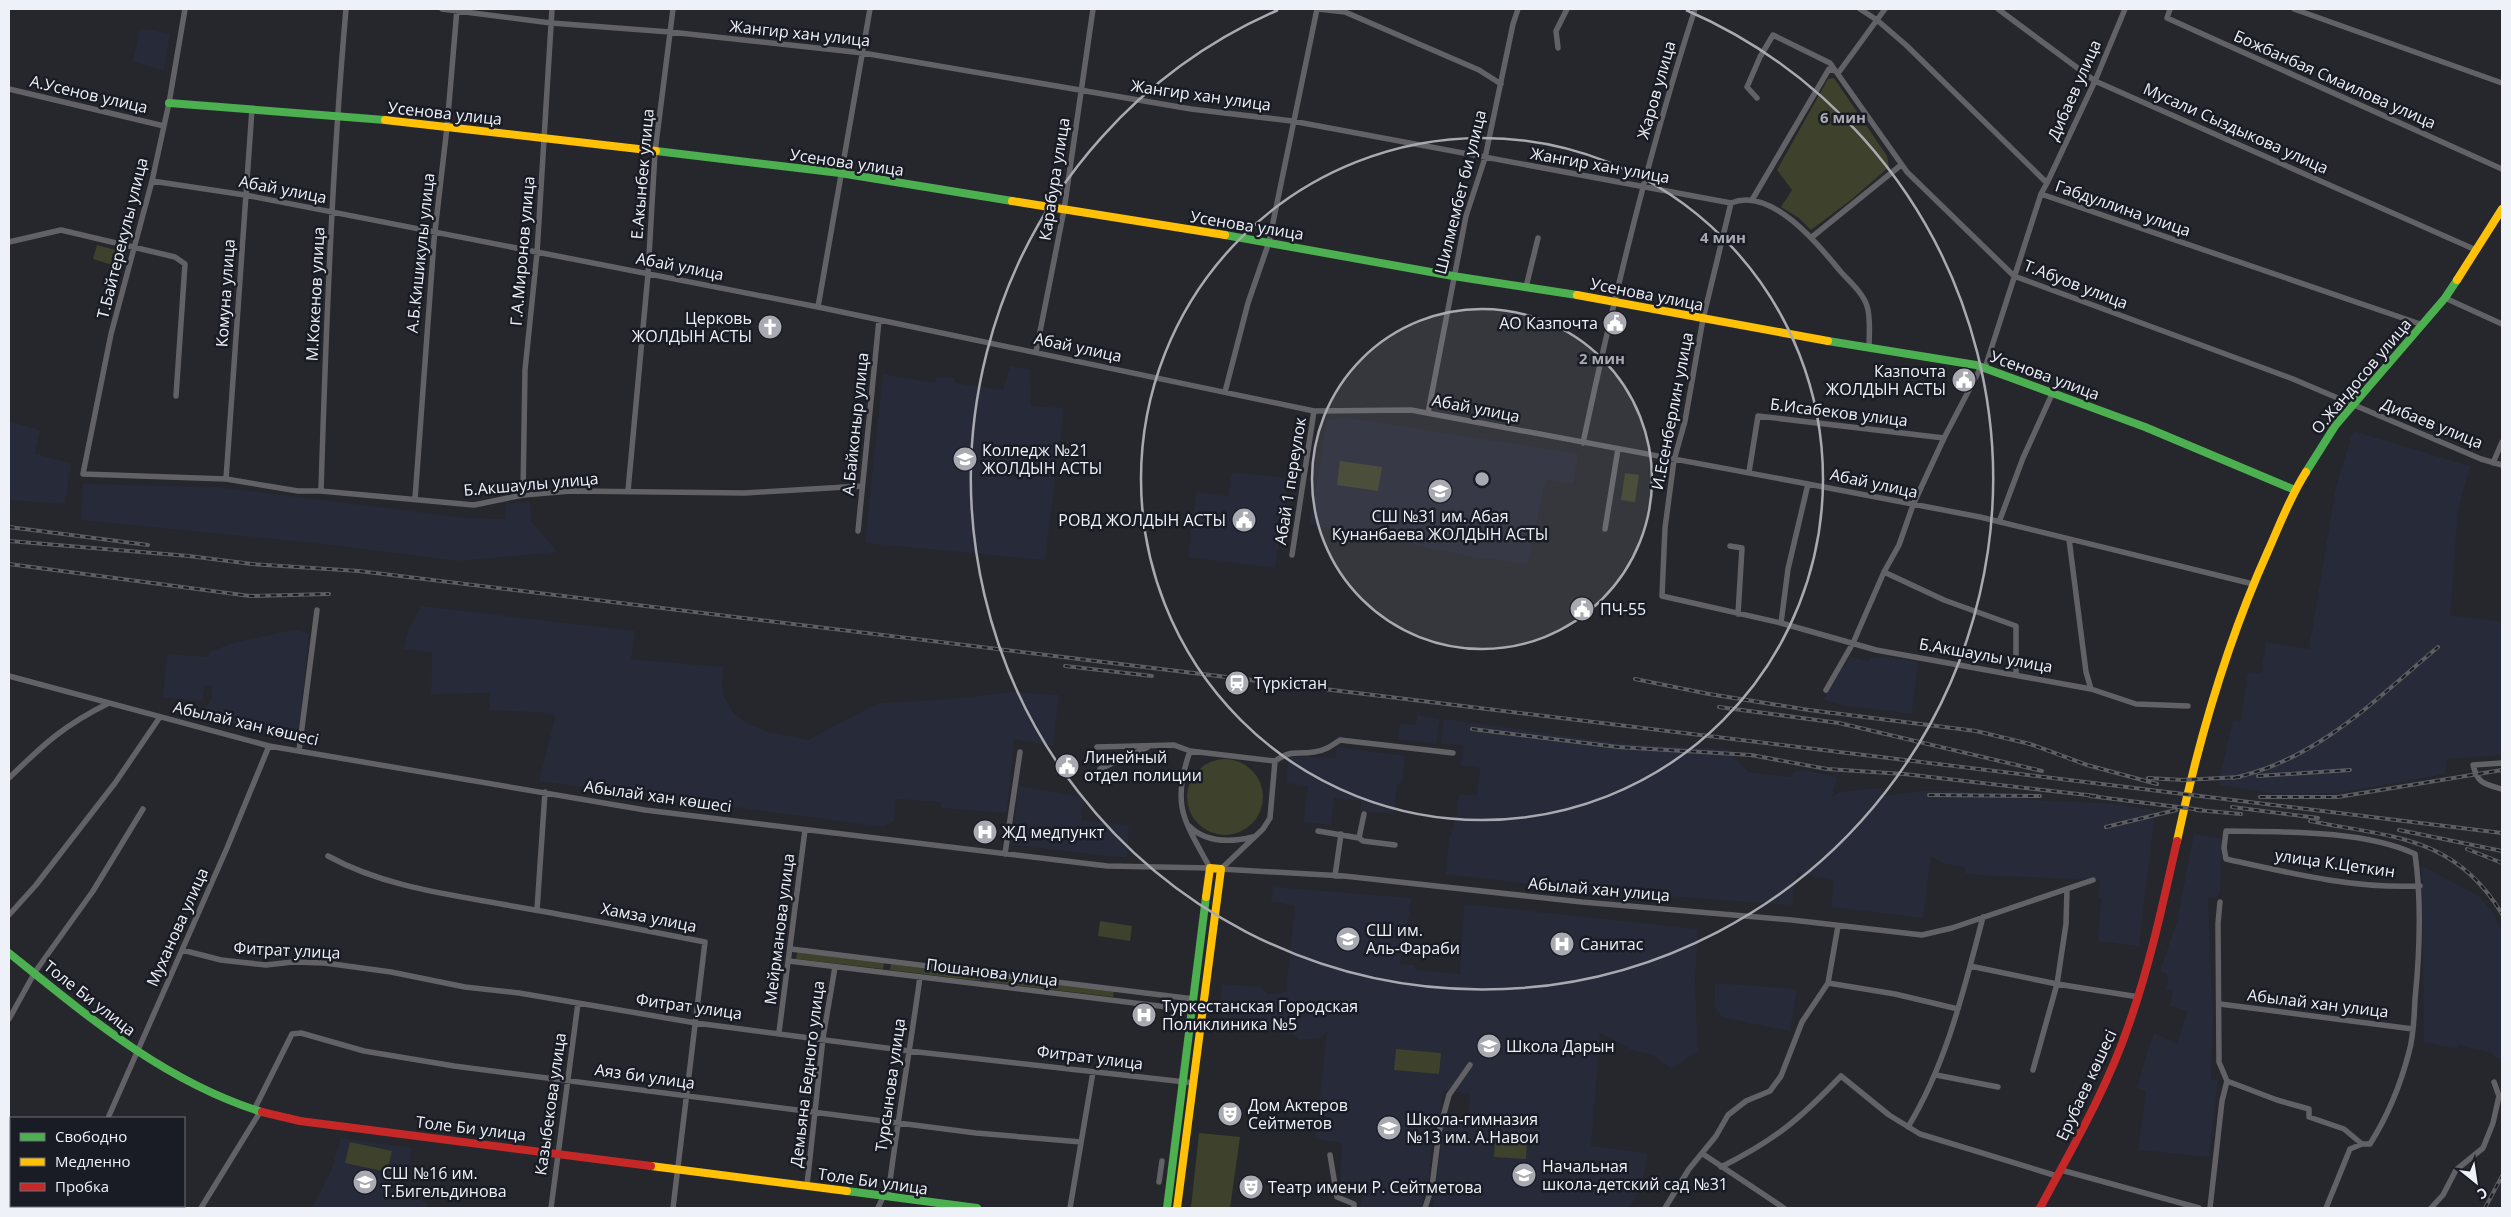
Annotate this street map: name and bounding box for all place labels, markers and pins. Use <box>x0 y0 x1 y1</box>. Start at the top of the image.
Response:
place label: Церковь ЖОЛДЫН АСТЫ <box>632 307 752 347</box>
public building icon: АО Казпочта <box>1602 310 1628 336</box>
place label: АО Казпочта <box>1499 312 1598 334</box>
church icon: Церковь ЖОЛДЫН АСТЫ <box>757 314 783 340</box>
place label: Казпочта ЖОЛДЫН АСТЫ <box>1826 360 1946 400</box>
public building icon: Казпочта ЖОЛДЫН АСТЫ <box>1951 367 1977 393</box>
place label: Колледж №21 ЖОЛДЫН АСТЫ <box>982 439 1102 479</box>
school or university icon: Колледж №21 ЖОЛДЫН АСТЫ <box>952 446 978 472</box>
centre of rings <box>1473 470 1491 488</box>
school or university icon: СШ №31 им. Абая Кунанбаева ЖОЛДЫН АСТЫ <box>1427 478 1453 504</box>
place label: СШ №31 им. Абая Кунанбаева ЖОЛДЫН АСТЫ <box>1332 505 1548 545</box>
public building icon: РОВД ЖОЛДЫН АСТЫ <box>1231 507 1257 533</box>
place label: РОВД ЖОЛДЫН АСТЫ <box>1058 509 1226 531</box>
public building icon: ПЧ-55 <box>1569 596 1595 622</box>
place label: ПЧ-55 <box>1600 598 1646 620</box>
station icon: Түркістан <box>1224 670 1250 696</box>
place label: Түркістан <box>1254 672 1327 694</box>
place label: Линейный отдел полиции <box>1084 746 1202 786</box>
public building icon: Линейный отдел полиции <box>1054 753 1080 779</box>
hospital icon: ЖД медпункт <box>972 819 998 845</box>
place label: ЖД медпункт <box>1002 821 1105 843</box>
place label: СШ им. Аль-Фараби <box>1366 919 1460 959</box>
school or university icon: СШ им. Аль-Фараби <box>1335 926 1361 952</box>
hospital icon: Санитас <box>1549 931 1575 957</box>
place label: Санитас <box>1580 933 1644 955</box>
place label: Туркестанская Городская Поликлиника №5 <box>1162 995 1358 1035</box>
hospital icon: Туркестанская Городская Поликлиника №5 <box>1131 1002 1157 1028</box>
school or university icon: Школа Дарын <box>1476 1033 1502 1059</box>
place label: Школа Дарын <box>1506 1035 1615 1057</box>
place label: Дом Актеров Сейтметов <box>1248 1094 1348 1134</box>
theatre icon: Дом Актеров Сейтметов <box>1217 1101 1243 1127</box>
place label: Школа-гимназия №13 им. А.Навои <box>1406 1108 1539 1148</box>
school or university icon: Школа-гимназия №13 им. А.Навои <box>1376 1115 1402 1141</box>
place label: Начальная школа-детский сад №31 <box>1542 1155 1728 1195</box>
place label: СШ №16 им. Т.Бигельдинова <box>382 1162 507 1202</box>
school or university icon: Начальная школа-детский сад №31 <box>1511 1162 1537 1188</box>
school or university icon: СШ №16 им. Т.Бигельдинова <box>352 1169 378 1195</box>
theatre icon: Театр имени Р. Сейтметова <box>1238 1174 1264 1200</box>
place label: Театр имени Р. Сейтметова <box>1268 1176 1482 1198</box>

